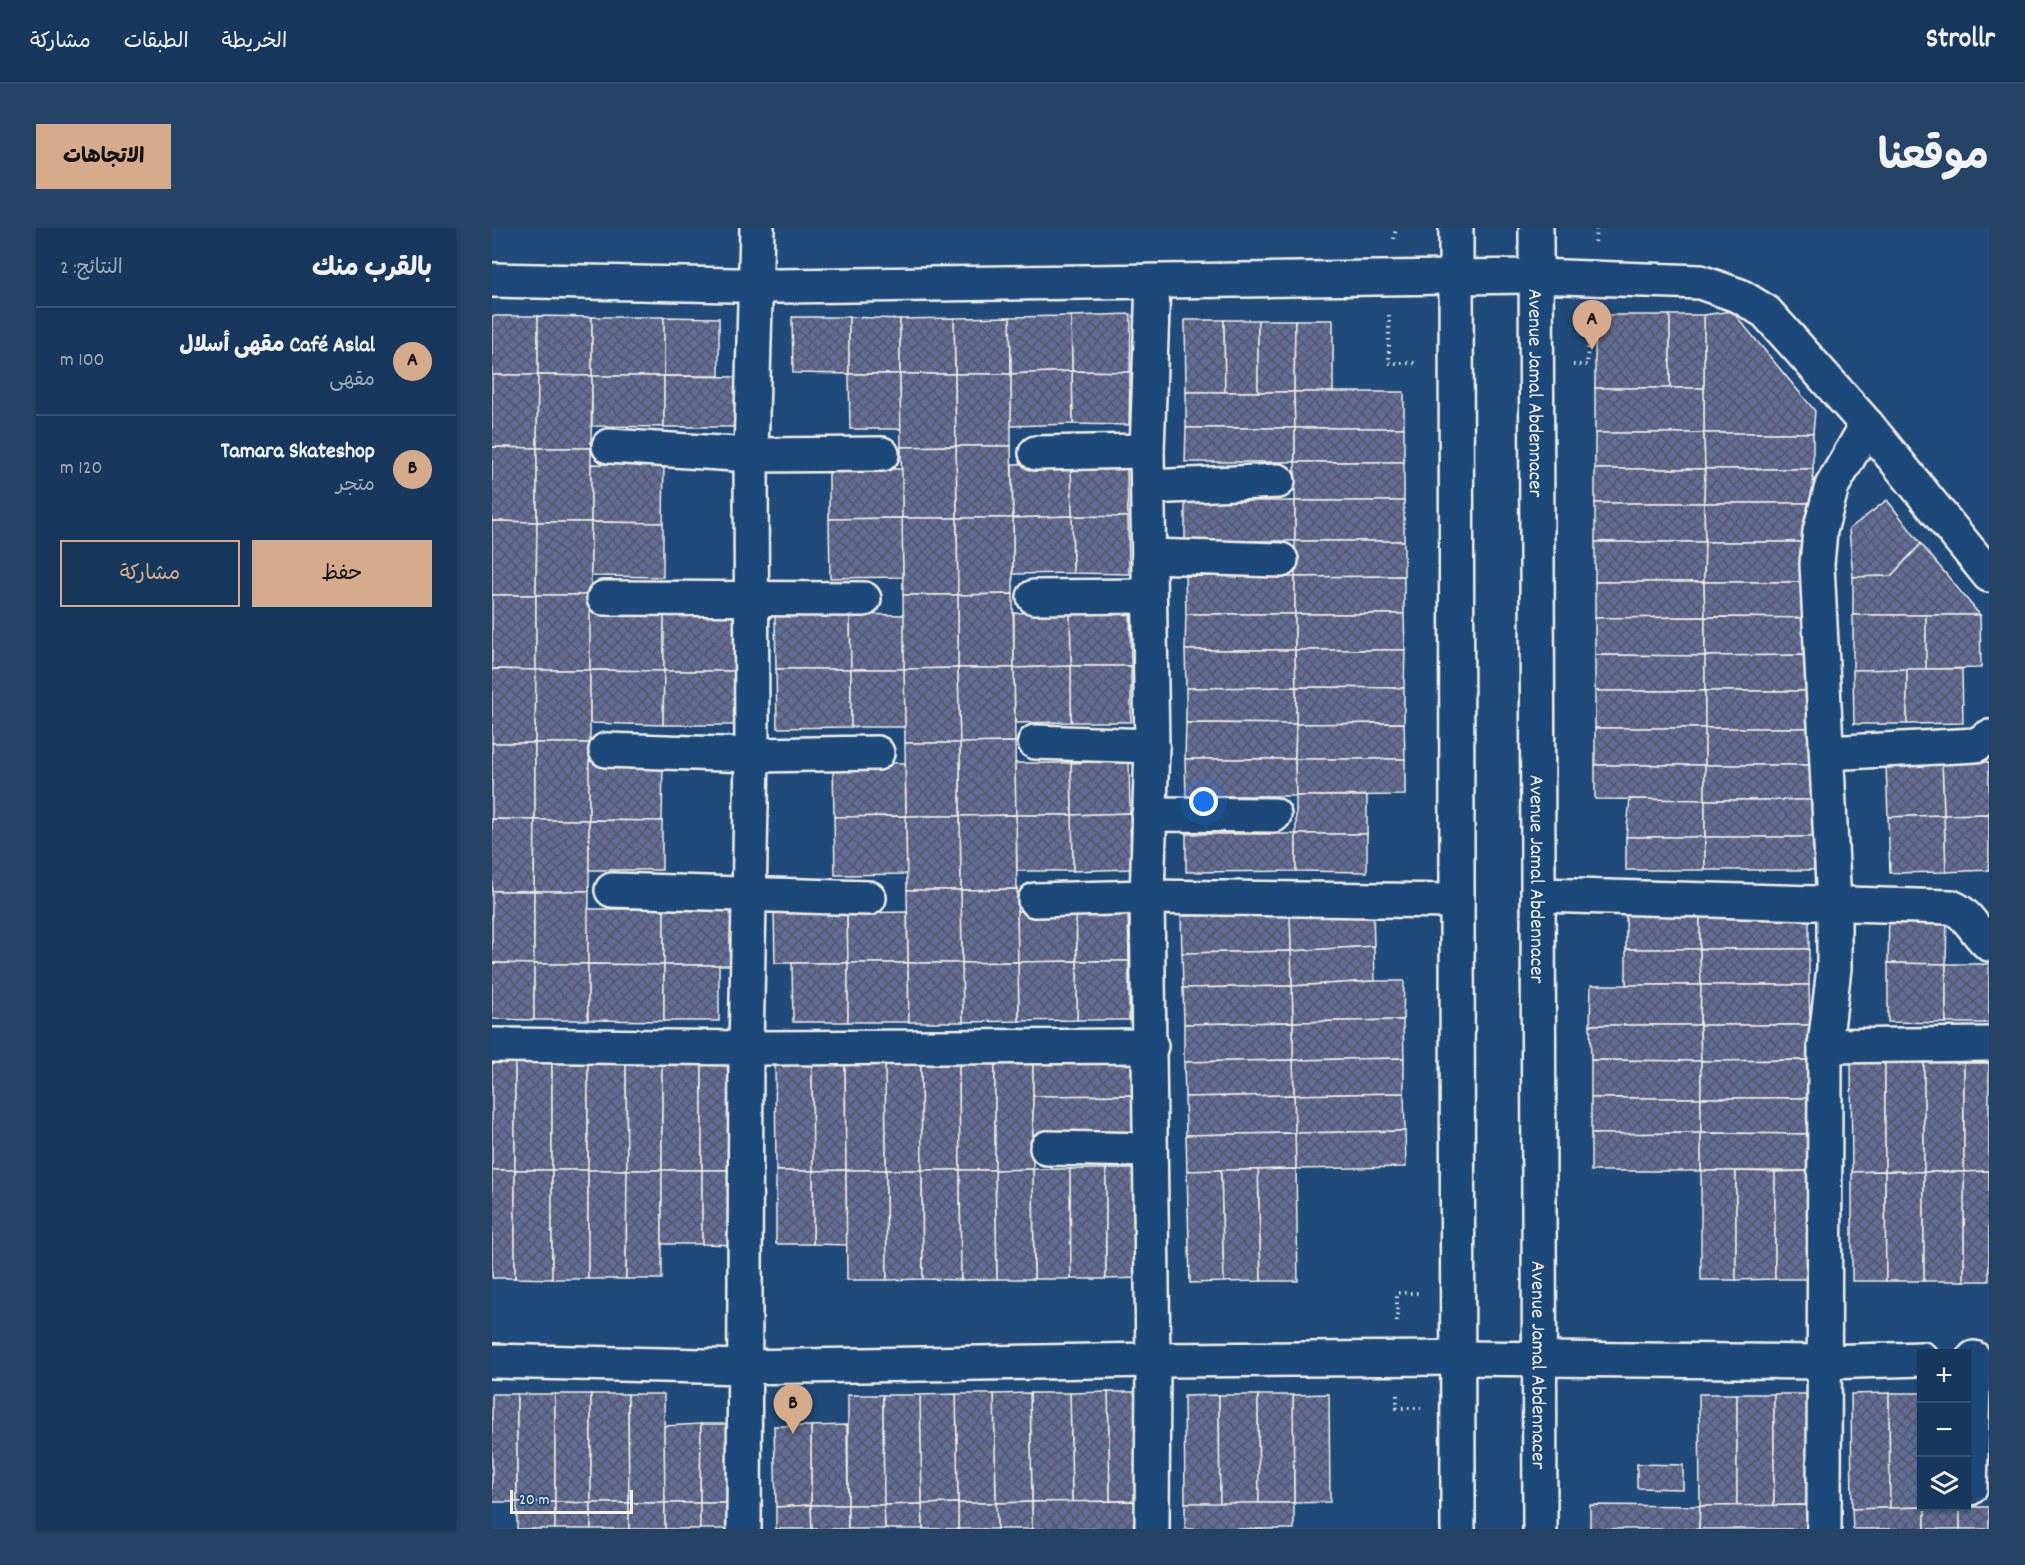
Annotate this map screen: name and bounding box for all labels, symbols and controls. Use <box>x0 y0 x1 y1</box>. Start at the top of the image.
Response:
text: Strollr <box>1926 21 1995 61</box>
text: مشاركة <box>30 28 91 58</box>
text: الطبقات <box>124 28 189 58</box>
text: الخريطة <box>222 28 287 58</box>
button: الاتجاهات <box>36 124 171 189</box>
text: موقعنا <box>1878 130 1989 190</box>
text: بالقرب منك <box>312 251 432 288</box>
text: النتائج: 2 <box>60 255 123 283</box>
street label: Avenue Jamal Abdennacer <box>1518 289 1549 497</box>
pin: A <box>1572 300 1612 350</box>
text: Café Aslal مقهى أسلال <box>179 331 375 362</box>
text: 100 m <box>60 347 105 375</box>
text: A <box>407 347 418 375</box>
text: مقهى <box>329 367 375 395</box>
text: Tamara Skateshop <box>221 437 375 468</box>
text: 120 m <box>60 455 102 483</box>
text: B <box>408 455 417 483</box>
text: متجر <box>336 472 375 500</box>
button: مشاركة <box>60 540 240 607</box>
button: حفظ <box>252 540 432 607</box>
street label: Avenue Jamal Abdennacer <box>1520 775 1550 983</box>
your location <box>1189 787 1218 816</box>
street label: Avenue Jamal Abdennacer <box>1521 1261 1552 1469</box>
map controls <box>1917 1349 1971 1511</box>
button: + <box>1917 1349 1971 1403</box>
pin: B <box>774 1384 812 1434</box>
button: − <box>1917 1403 1971 1457</box>
button: layers <box>1917 1457 1971 1511</box>
scale bar <box>510 1487 633 1514</box>
text: 20 m <box>519 1489 549 1512</box>

